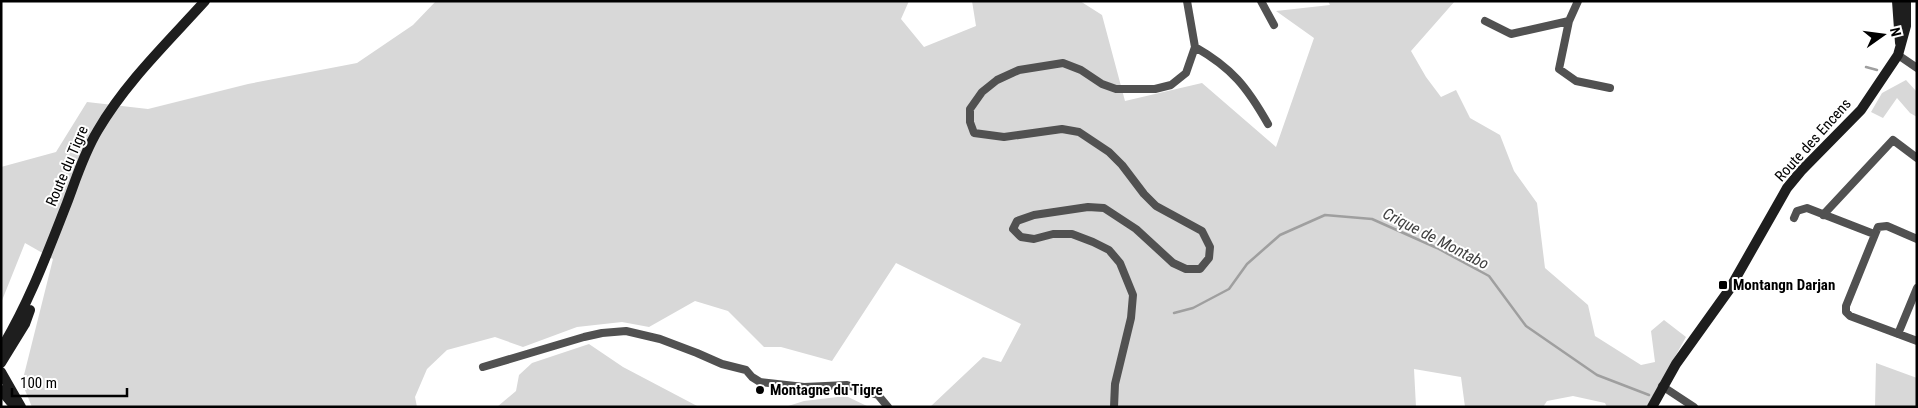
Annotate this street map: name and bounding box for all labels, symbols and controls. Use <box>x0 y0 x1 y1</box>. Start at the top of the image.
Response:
north arrow <box>1858 10 1908 60</box>
text: N <box>1887 26 1904 38</box>
street label: Route des Encens <box>1771 95 1855 185</box>
street label: Route du Tigre <box>42 123 92 209</box>
water label: Crique de Montabo <box>1380 204 1492 273</box>
place label: Montangn Darjan <box>1733 276 1835 294</box>
marker: Montangn Darjan <box>1717 279 1729 291</box>
scale bar <box>12 366 128 398</box>
text: 100 m <box>20 374 57 392</box>
place label: Montagne du Tigre <box>770 381 883 399</box>
marker: Montagne du Tigre <box>754 384 766 396</box>

